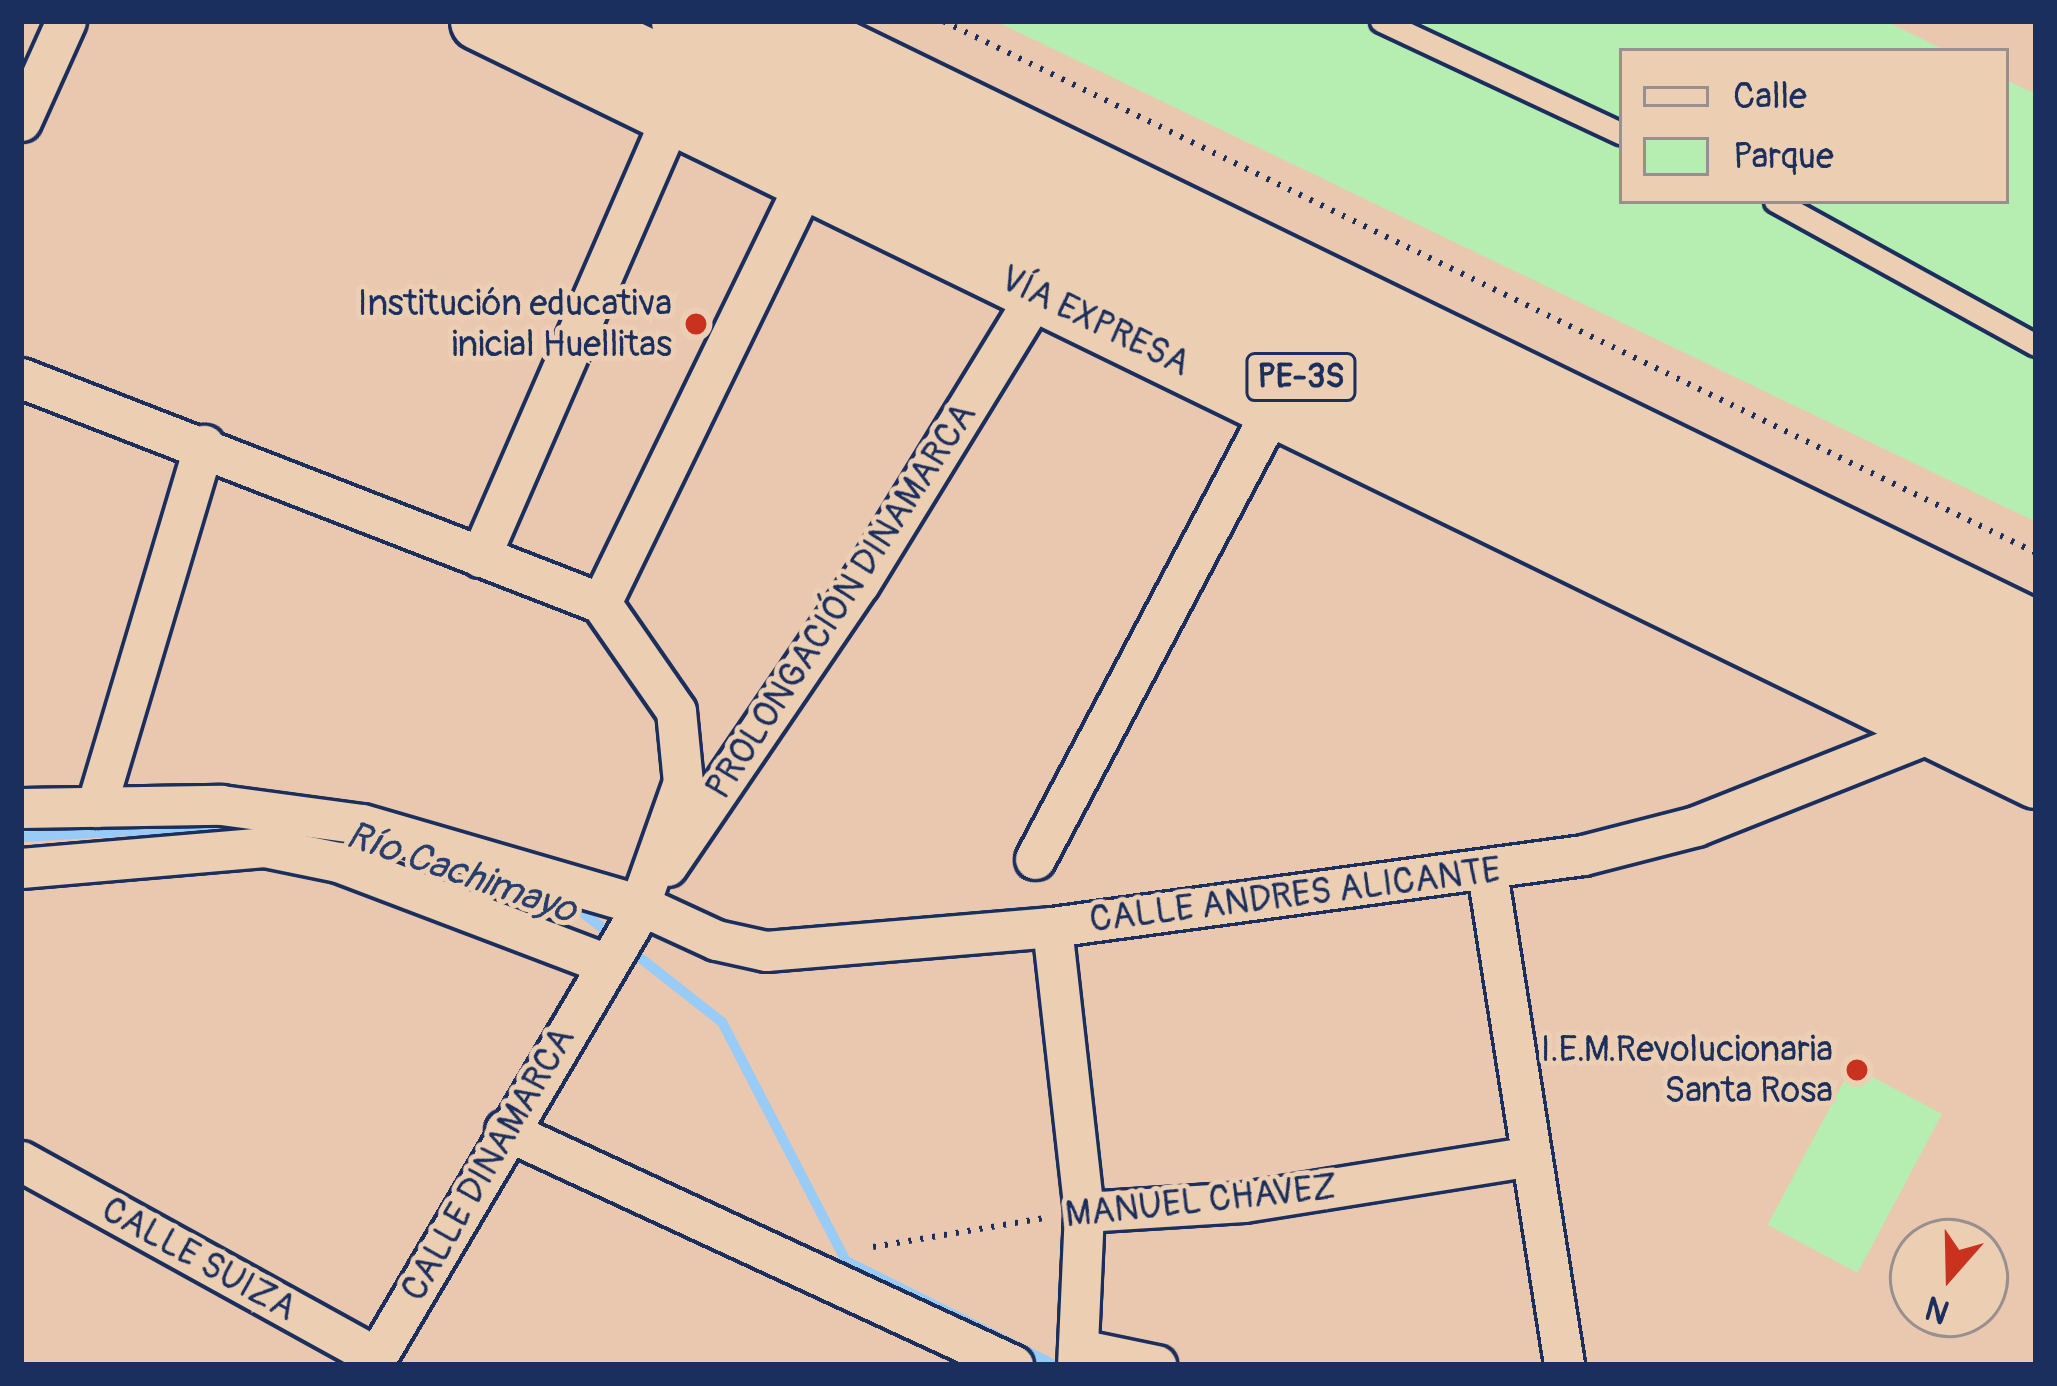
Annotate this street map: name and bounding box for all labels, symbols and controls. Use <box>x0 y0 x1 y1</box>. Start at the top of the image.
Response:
legend <box>1619 48 2009 204</box>
text: Calle <box>1733 74 1807 119</box>
text: Parque <box>1733 134 1834 179</box>
street label: VÍA EXPRESA <box>993 256 1197 386</box>
place label: Institución educativa inicial Huellitas <box>358 281 672 366</box>
marker: Institución educativa inicial Huellitas <box>683 311 709 337</box>
road number: PE-3S <box>1244 350 1358 404</box>
street label: PROLONGACIÓN DINAMARCA <box>697 395 985 807</box>
water label: Río Cachimayo <box>340 812 582 934</box>
street label: CALLE ANDRES ALICANTE <box>1087 848 1503 942</box>
street label: CALLE DINAMARCA <box>392 1019 584 1309</box>
place label: I.E.M.Revolucionaria Santa Rosa <box>1541 1027 1833 1112</box>
marker: I.E.M.Revolucionaria Santa Rosa <box>1844 1057 1870 1083</box>
street label: MANUEL CHAVEZ <box>1063 1165 1339 1237</box>
street label: CALLE SUIZA <box>94 1188 304 1330</box>
north arrow <box>1889 1218 2009 1338</box>
text: N <box>1920 1286 1955 1333</box>

